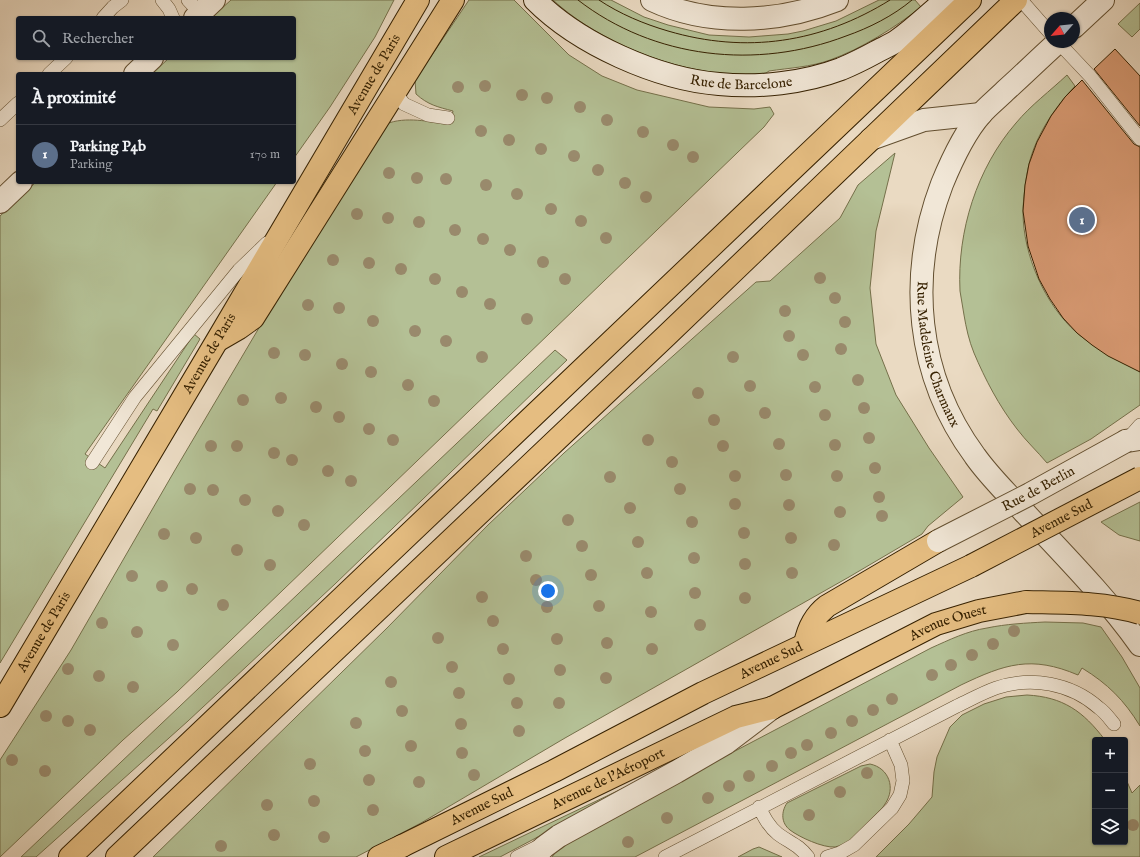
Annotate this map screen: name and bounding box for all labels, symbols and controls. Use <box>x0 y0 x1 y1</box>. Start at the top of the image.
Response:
north arrow <box>1044 12 1080 48</box>
search box <box>16 16 296 60</box>
icon: search <box>30 27 52 49</box>
text: Rechercher <box>62 29 134 48</box>
street label: Avenue de Paris <box>343 31 405 119</box>
street label: Rue de Barcelone <box>689 71 794 94</box>
text: À proximité <box>32 88 116 109</box>
text: Parking P4b <box>70 137 146 156</box>
text: 1 <box>43 146 47 163</box>
text: 170 m <box>250 146 280 163</box>
text: Parking <box>70 156 112 173</box>
pin: 1 <box>1069 205 1095 235</box>
street label: Rue Madeleine Charmaux <box>912 281 964 431</box>
street label: Avenue de Paris <box>178 310 240 398</box>
street label: Rue de Berlin <box>999 462 1078 516</box>
street label: Avenue Sud <box>1026 495 1096 543</box>
your location <box>538 581 558 601</box>
street label: Avenue de Paris <box>12 588 75 677</box>
street label: Avenue Ouest <box>905 601 988 646</box>
street label: Avenue Sud <box>736 638 806 684</box>
map controls <box>1092 737 1128 845</box>
button: + <box>1092 737 1128 773</box>
street label: Avenue de l'Aéroport <box>548 744 668 814</box>
button: − <box>1092 773 1128 809</box>
street label: Avenue Sud <box>447 783 517 830</box>
button: layers <box>1092 809 1128 845</box>

